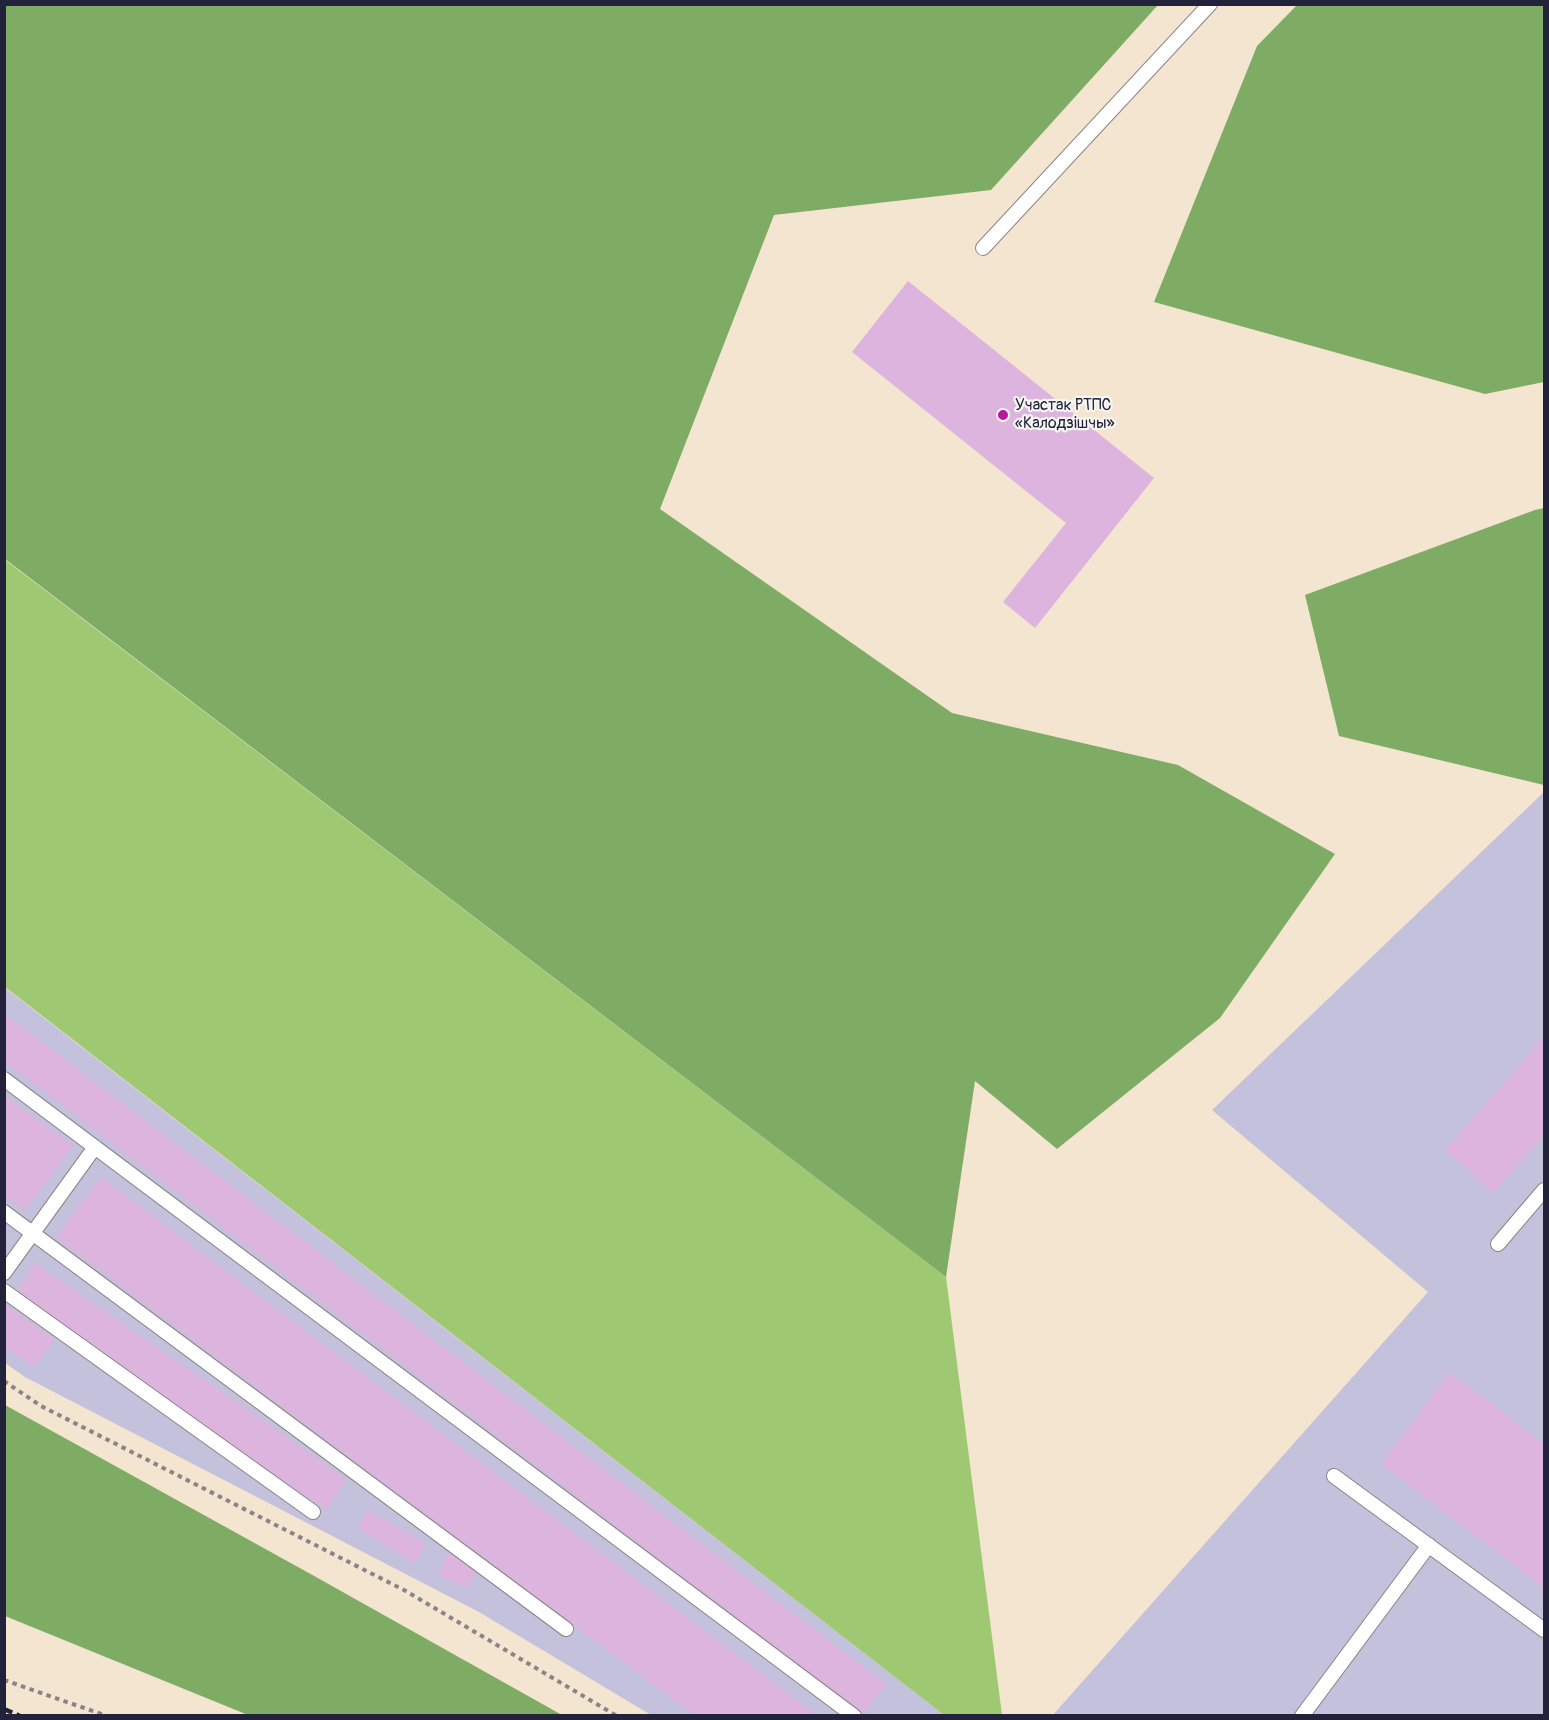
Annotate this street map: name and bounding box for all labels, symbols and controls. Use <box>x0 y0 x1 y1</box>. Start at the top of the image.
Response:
place label: Участак РТПС «Калодзішчы» <box>1015 396 1115 434</box>
marker: Участак РТПС «Калодзішчы» <box>996 408 1010 422</box>

